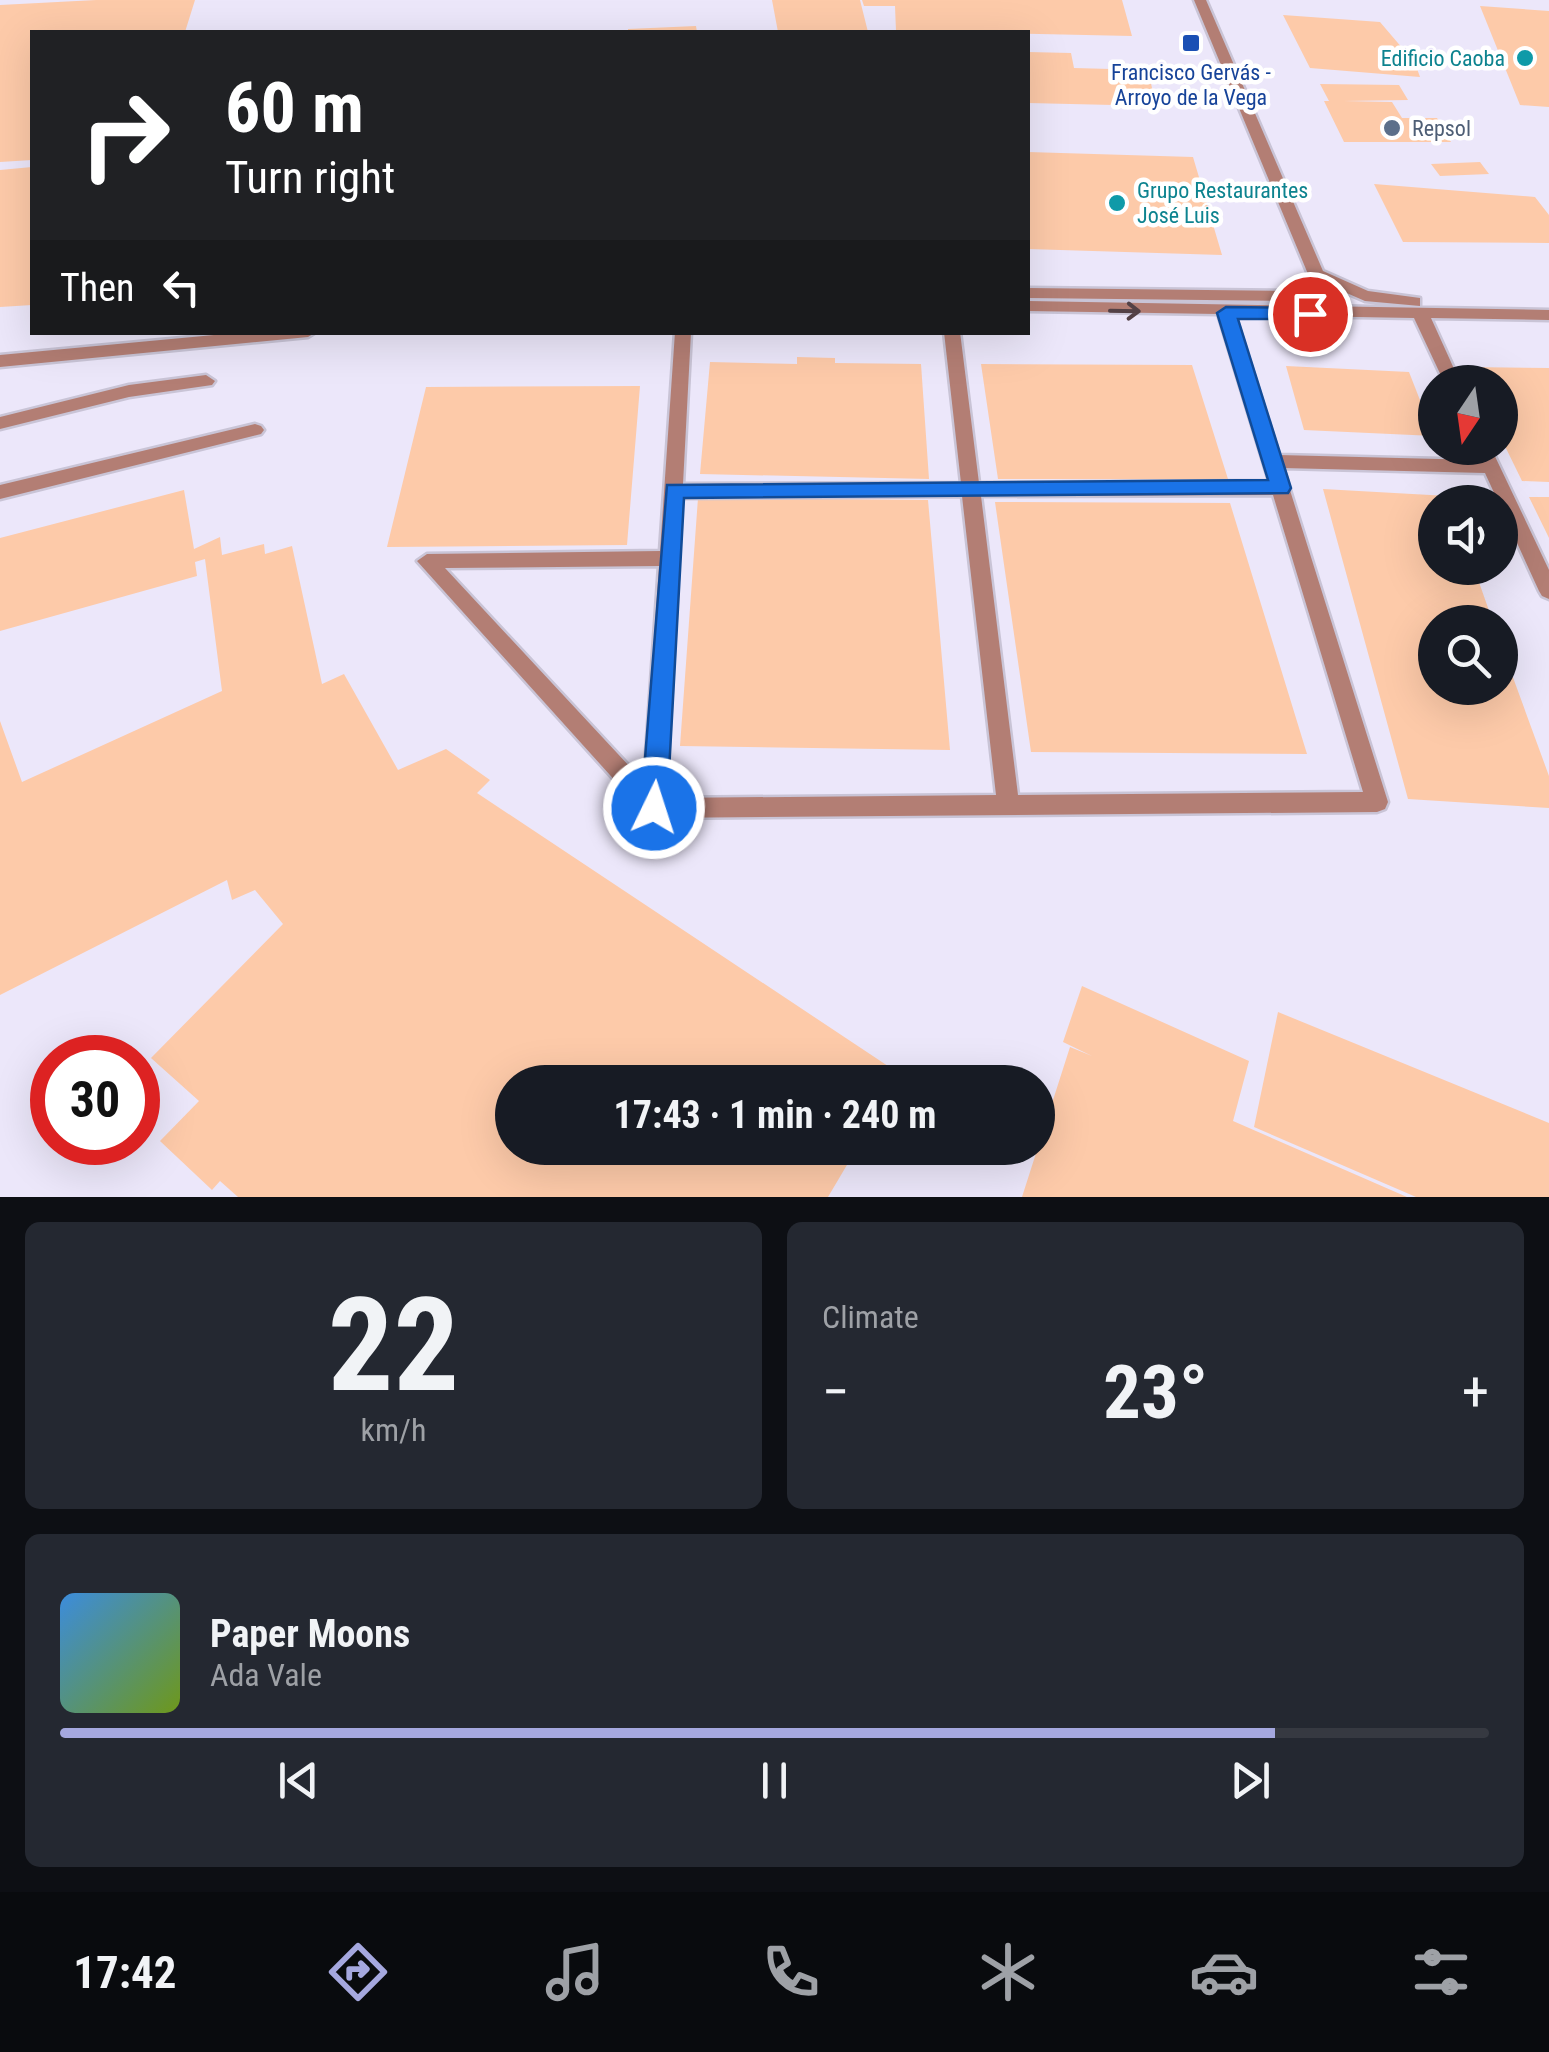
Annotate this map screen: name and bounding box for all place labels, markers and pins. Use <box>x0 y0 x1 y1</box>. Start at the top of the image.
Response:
marker: Francisco Gervás - Arroyo de la Vega <box>1180 32 1202 54</box>
place label: Edificio Caoba <box>1381 46 1505 71</box>
marker: Edificio Caoba <box>1514 47 1536 69</box>
place label: Francisco Gervás - Arroyo de la Vega <box>1111 60 1271 110</box>
place label: Repsol <box>1412 116 1471 141</box>
marker: Repsol <box>1381 117 1403 139</box>
place label: Grupo Restaurantes José Luis <box>1137 178 1308 228</box>
marker: Grupo Restaurantes José Luis <box>1106 192 1128 214</box>
pin <box>1268 272 1353 357</box>

